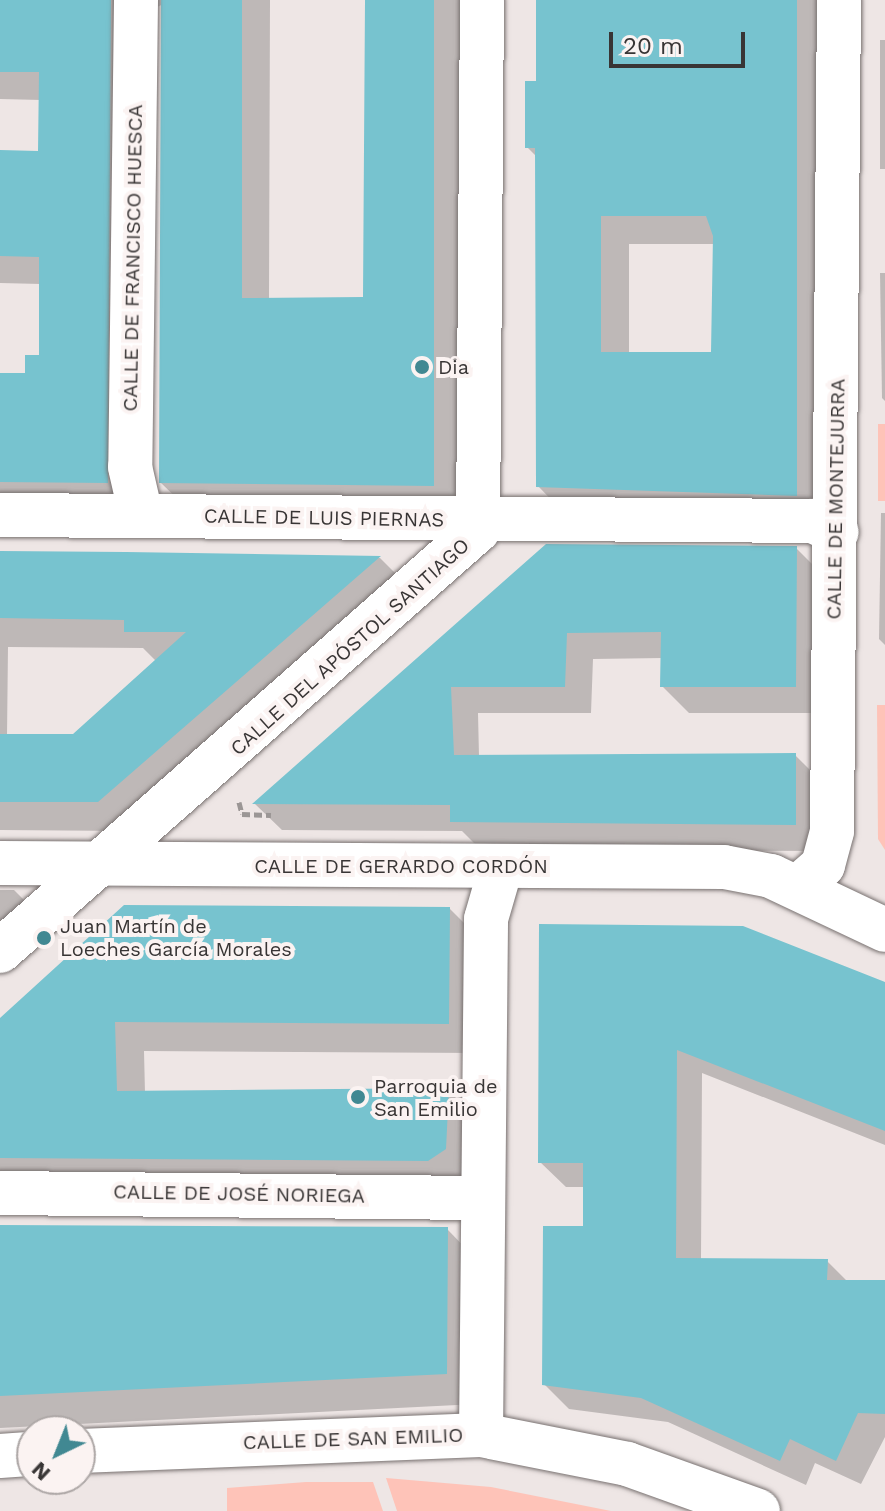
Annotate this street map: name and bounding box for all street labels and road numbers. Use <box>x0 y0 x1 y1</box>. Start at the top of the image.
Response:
street label: CALLE DE FRANCISCO HUESCA <box>118 104 148 412</box>
street label: CALLE DE MONTEJURRA <box>822 378 850 620</box>
street label: CALLE DE LUIS PIERNAS <box>204 504 444 532</box>
street label: CALLE DEL APÓSTOL SANTIAGO <box>225 533 475 761</box>
street label: CALLE DE GERARDO CORDÓN <box>254 854 548 878</box>
street label: CALLE DE JOSÉ NORIEGA <box>113 1180 365 1208</box>
street label: CALLE DE SAN EMILIO <box>242 1423 464 1455</box>

